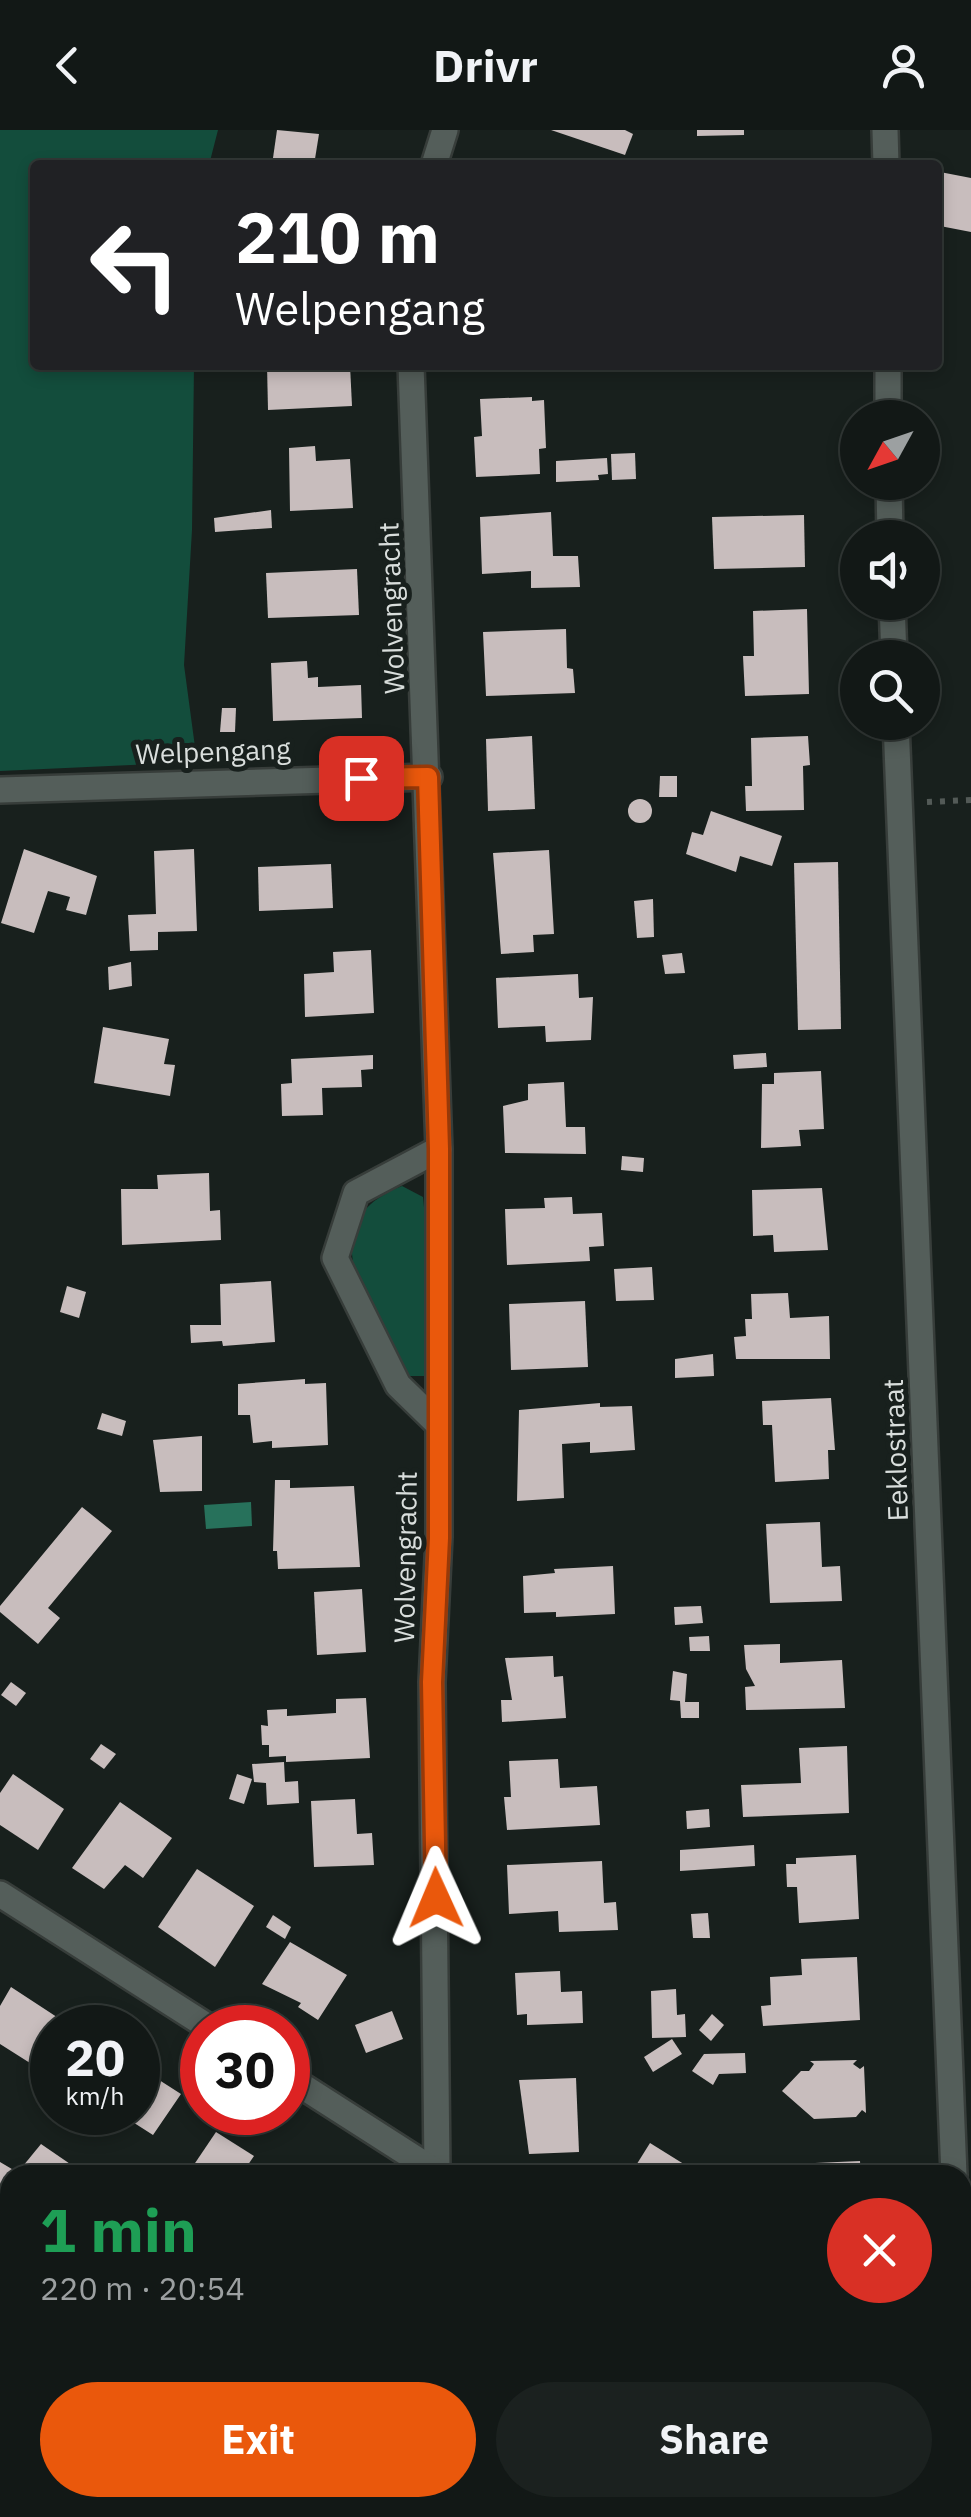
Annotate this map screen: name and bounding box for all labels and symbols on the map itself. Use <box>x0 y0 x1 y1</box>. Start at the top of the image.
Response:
north arrow <box>840 400 940 500</box>
street label: Wolvengracht <box>370 521 412 695</box>
street label: Welpengang <box>135 730 291 772</box>
pin <box>319 736 404 821</box>
street label: Eeklostraat <box>874 1378 916 1522</box>
street label: Wolvengracht <box>385 1471 425 1643</box>
position arrow <box>384 1846 488 1950</box>
speed limit sign: 30 <box>180 2005 310 2135</box>

